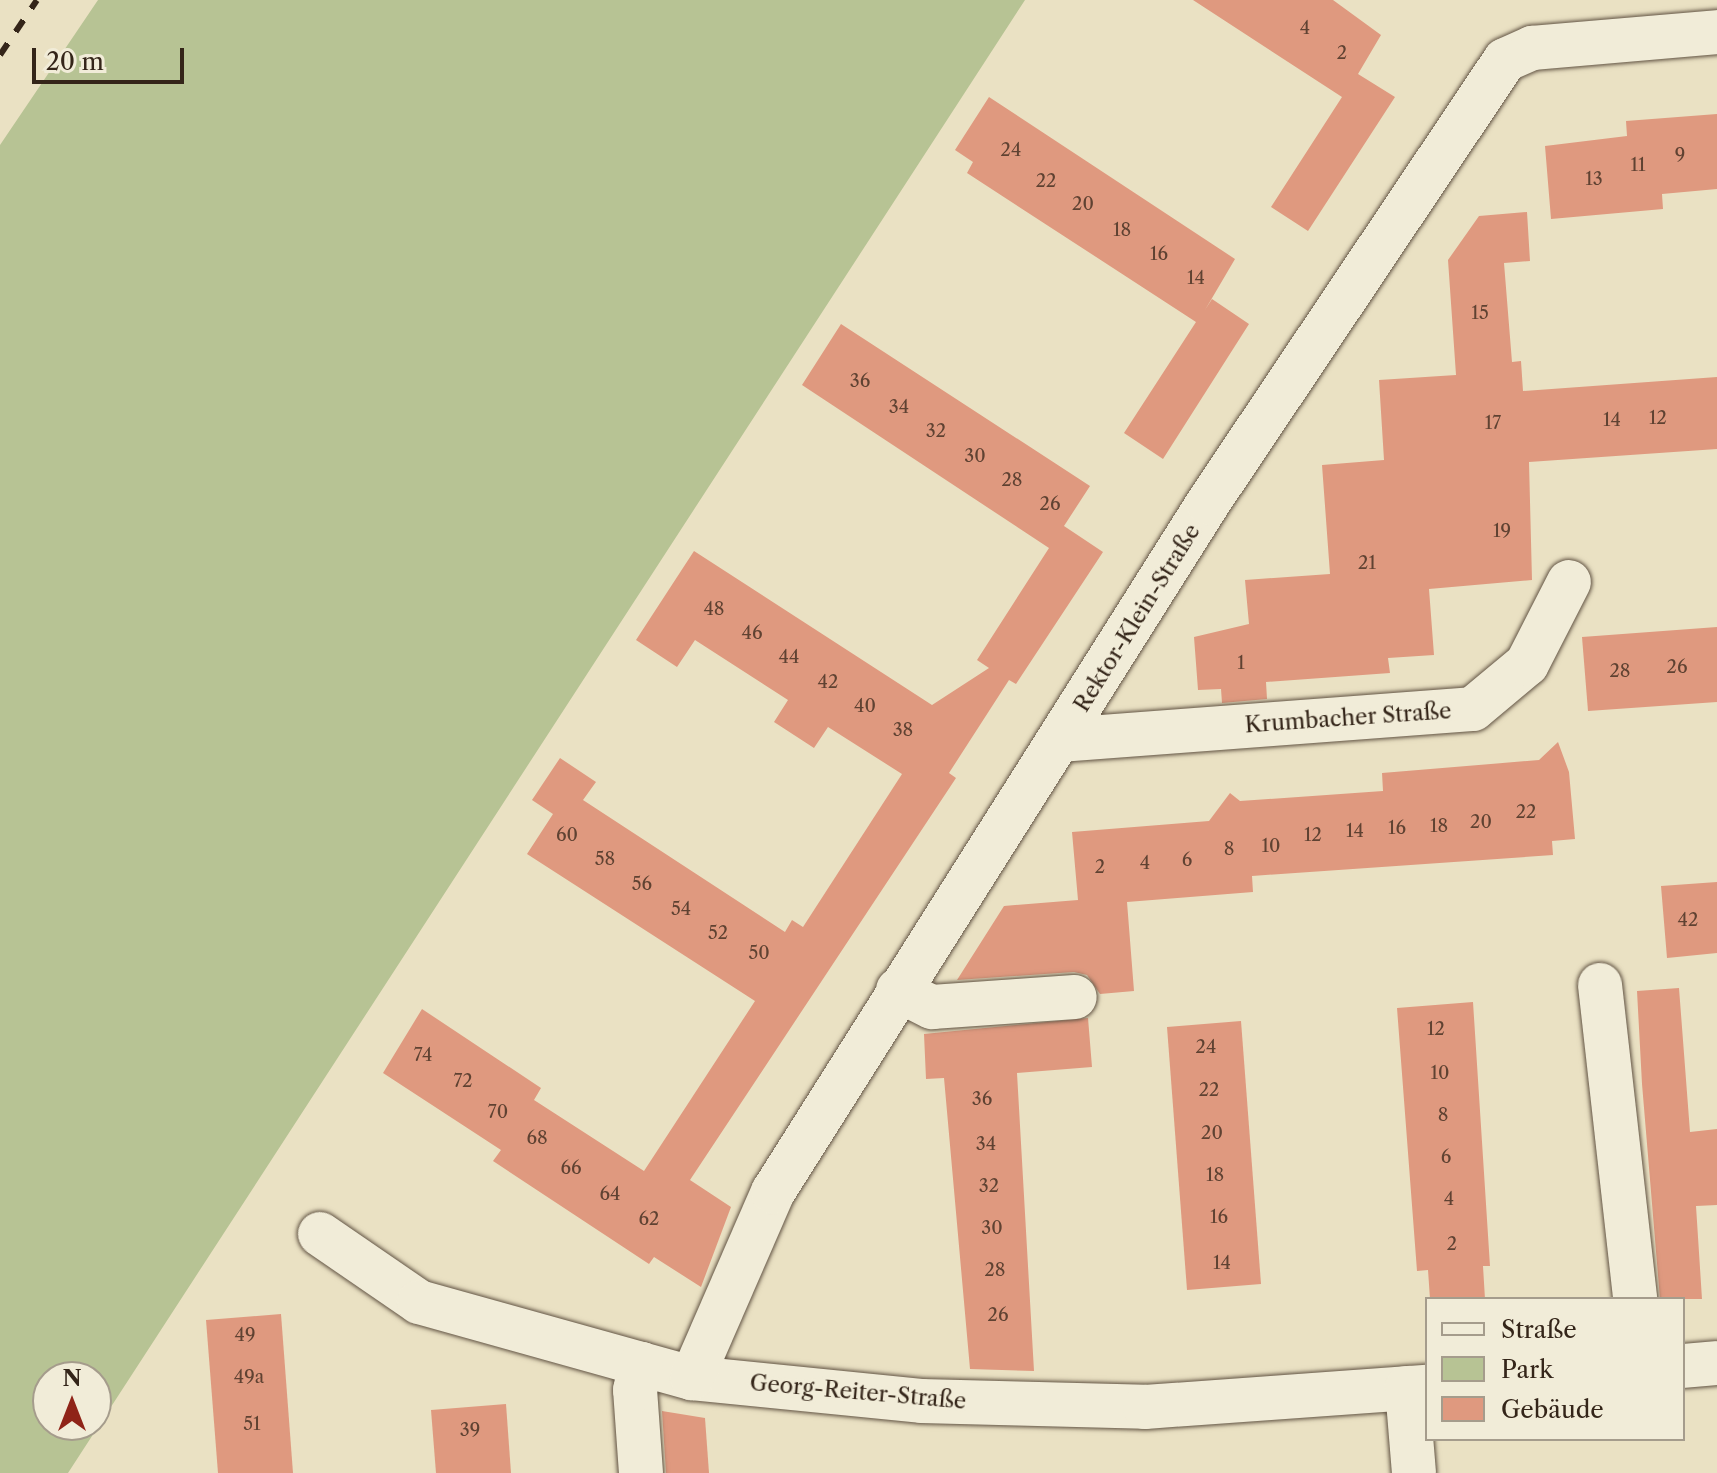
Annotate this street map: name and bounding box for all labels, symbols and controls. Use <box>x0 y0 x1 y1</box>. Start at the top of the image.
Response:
house number: 4 <box>1300 17 1310 39</box>
scale bar <box>36 32 188 82</box>
house number: 2 <box>1337 42 1347 64</box>
text: 20 m <box>46 47 104 76</box>
house number: 24 <box>1001 139 1021 161</box>
house number: 9 <box>1675 144 1685 166</box>
house number: 11 <box>1630 154 1646 176</box>
house number: 13 <box>1585 168 1603 190</box>
house number: 22 <box>1036 170 1056 192</box>
house number: 20 <box>1072 193 1094 215</box>
house number: 18 <box>1113 219 1131 241</box>
house number: 16 <box>1150 243 1168 265</box>
house number: 14 <box>1187 267 1205 289</box>
house number: 15 <box>1471 302 1489 324</box>
house number: 36 <box>850 370 870 392</box>
house number: 34 <box>889 396 909 418</box>
house number: 12 <box>1649 407 1667 429</box>
house number: 14 <box>1603 409 1621 431</box>
house number: 17 <box>1485 412 1501 434</box>
house number: 32 <box>926 420 946 442</box>
house number: 30 <box>964 445 986 467</box>
house number: 28 <box>1001 469 1023 491</box>
house number: 26 <box>1040 493 1060 515</box>
street label: Rektor-Klein-Straße <box>1069 519 1205 717</box>
house number: 19 <box>1493 520 1511 542</box>
house number: 21 <box>1358 552 1376 574</box>
house number: 48 <box>703 598 725 620</box>
house number: 46 <box>742 622 762 644</box>
house number: 44 <box>779 646 799 668</box>
house number: 1 <box>1237 652 1245 674</box>
house number: 26 <box>1667 656 1687 678</box>
house number: 28 <box>1609 660 1631 682</box>
house number: 42 <box>818 671 838 693</box>
house number: 40 <box>854 695 876 717</box>
street label: Krumbacher Straße <box>1244 698 1452 738</box>
house number: 38 <box>893 719 913 741</box>
house number: 22 <box>1516 801 1536 823</box>
house number: 20 <box>1470 811 1492 833</box>
house number: 18 <box>1430 815 1448 837</box>
house number: 16 <box>1388 817 1406 839</box>
house number: 14 <box>1346 820 1364 842</box>
house number: 60 <box>556 824 578 846</box>
house number: 12 <box>1304 824 1322 846</box>
house number: 10 <box>1262 835 1280 857</box>
house number: 8 <box>1224 838 1234 860</box>
house number: 58 <box>595 848 615 870</box>
house number: 6 <box>1182 849 1192 871</box>
house number: 4 <box>1140 852 1150 874</box>
house number: 2 <box>1095 856 1105 878</box>
house number: 56 <box>632 873 652 895</box>
house number: 54 <box>671 898 691 920</box>
house number: 42 <box>1678 909 1698 931</box>
house number: 52 <box>708 922 728 944</box>
house number: 50 <box>748 942 770 964</box>
house number: 12 <box>1427 1018 1445 1040</box>
house number: 24 <box>1196 1036 1216 1058</box>
house number: 74 <box>414 1044 432 1066</box>
house number: 10 <box>1431 1062 1449 1084</box>
house number: 72 <box>453 1070 473 1092</box>
house number: 22 <box>1199 1079 1219 1101</box>
house number: 36 <box>972 1088 992 1110</box>
house number: 70 <box>488 1101 508 1123</box>
house number: 8 <box>1438 1104 1448 1126</box>
house number: 20 <box>1201 1122 1223 1144</box>
house number: 68 <box>526 1127 548 1149</box>
house number: 34 <box>976 1133 996 1155</box>
house number: 6 <box>1441 1146 1451 1168</box>
house number: 66 <box>560 1157 582 1179</box>
house number: 18 <box>1206 1164 1224 1186</box>
house number: 32 <box>979 1175 999 1197</box>
house number: 64 <box>600 1183 620 1205</box>
house number: 4 <box>1444 1188 1454 1210</box>
house number: 16 <box>1210 1206 1228 1228</box>
house number: 62 <box>639 1208 659 1230</box>
house number: 30 <box>981 1217 1003 1239</box>
house number: 2 <box>1447 1233 1457 1255</box>
house number: 14 <box>1213 1252 1231 1274</box>
house number: 28 <box>984 1259 1006 1281</box>
legend <box>1425 1297 1685 1441</box>
house number: 26 <box>988 1304 1008 1326</box>
text: Straße <box>1501 1315 1577 1344</box>
house number: 49 <box>235 1324 255 1346</box>
text: Park <box>1501 1355 1553 1384</box>
north arrow <box>32 1361 112 1441</box>
text: N <box>62 1365 82 1392</box>
house number: 49a <box>234 1366 264 1388</box>
street label: Georg-Reiter-Straße <box>749 1369 967 1415</box>
text: Gebäude <box>1501 1395 1604 1424</box>
house number: 51 <box>243 1413 261 1435</box>
house number: 39 <box>460 1419 480 1441</box>

